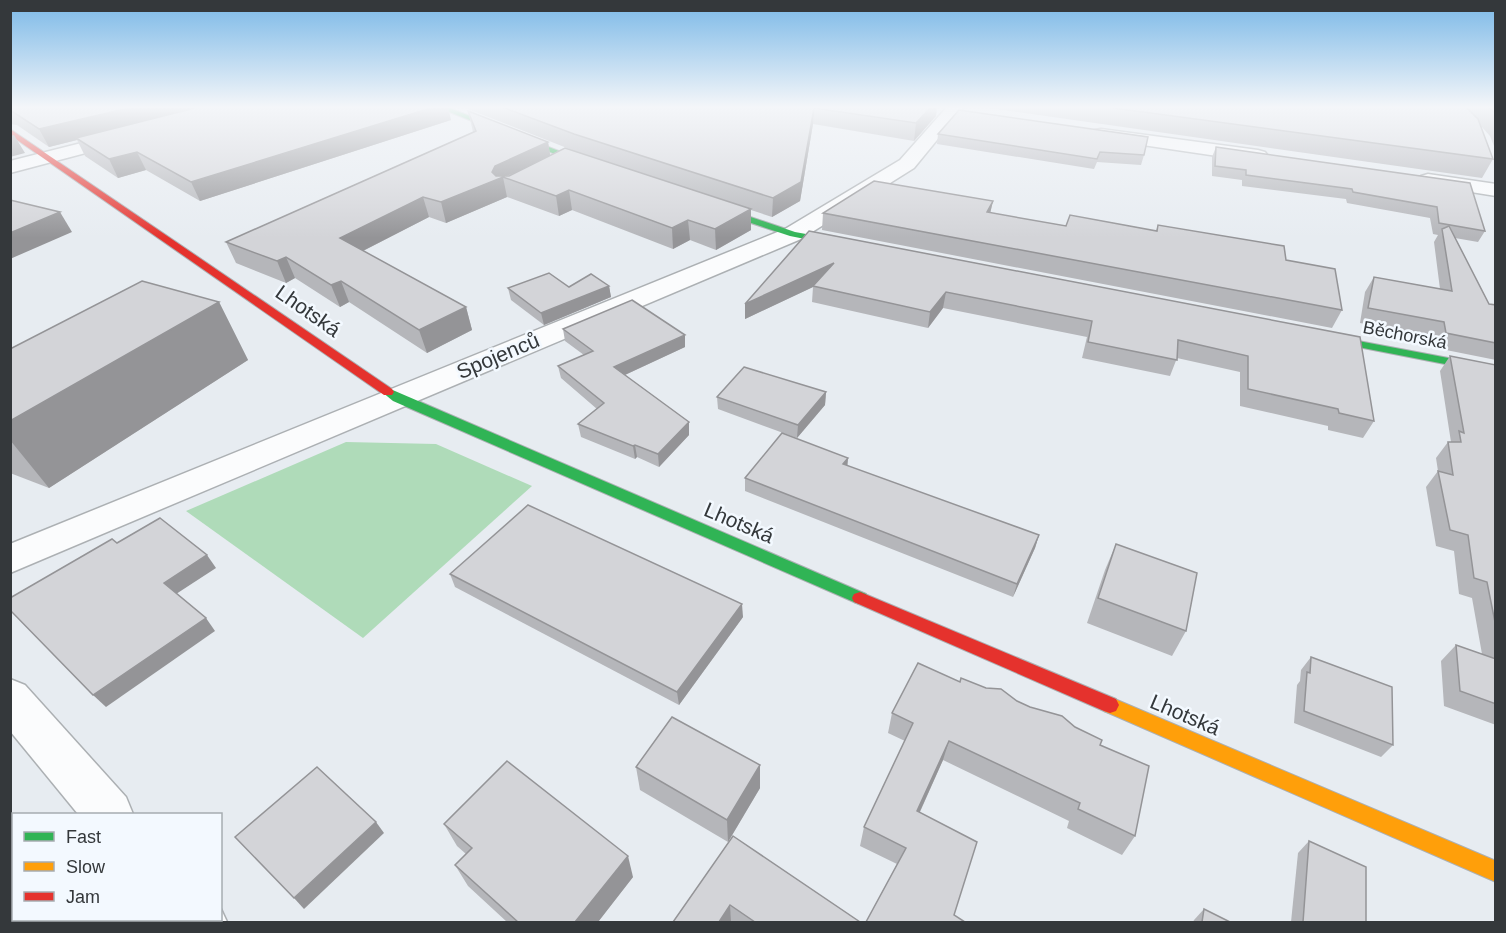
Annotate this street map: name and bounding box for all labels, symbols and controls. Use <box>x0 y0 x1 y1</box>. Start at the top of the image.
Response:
street label: Lhotská <box>272 280 345 341</box>
street label: Běchorská <box>1361 317 1450 353</box>
street label: Spojenců <box>453 328 543 383</box>
street label: Lhotská <box>701 498 778 548</box>
street label: Lhotská <box>1147 690 1224 740</box>
legend <box>12 813 222 921</box>
text: Fast <box>66 827 101 847</box>
text: Slow <box>66 857 106 877</box>
text: Jam <box>66 887 100 907</box>

